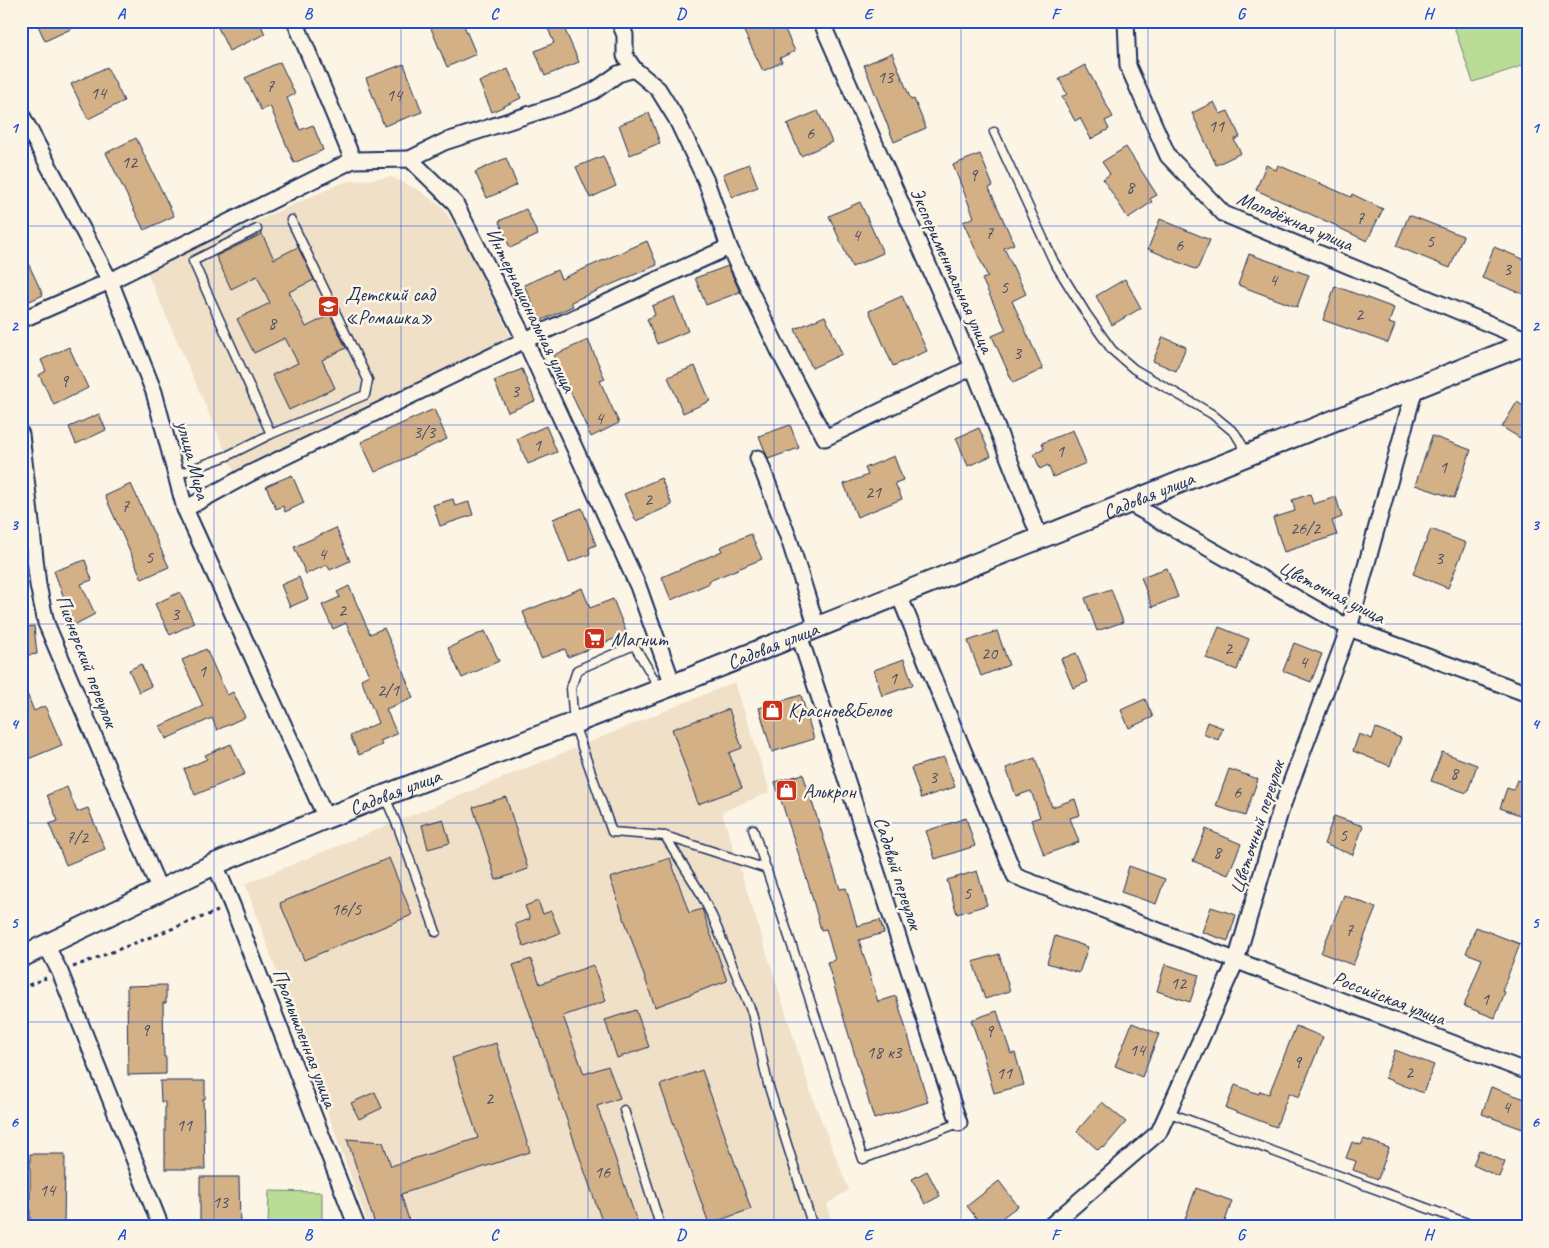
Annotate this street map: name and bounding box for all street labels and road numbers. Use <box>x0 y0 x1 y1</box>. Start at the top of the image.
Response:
street label: Экспериментальная улица <box>904 183 1000 358</box>
street label: Молодёжная улица <box>1233 185 1358 257</box>
street label: Интернациональная улица <box>480 224 582 397</box>
street label: улица Мира <box>170 417 216 504</box>
street label: Садовая улица <box>1099 465 1199 524</box>
street label: Цветочная улица <box>1275 554 1391 630</box>
street label: Пионерский переулок <box>50 591 124 732</box>
street label: Садовая улица <box>723 615 823 675</box>
street label: Цветочный переулок <box>1224 756 1291 897</box>
street label: Садовая улица <box>346 762 445 820</box>
street label: Садовый переулок <box>868 813 929 934</box>
street label: Промышленная улица <box>267 965 344 1113</box>
street label: Российская улица <box>1329 965 1451 1032</box>

